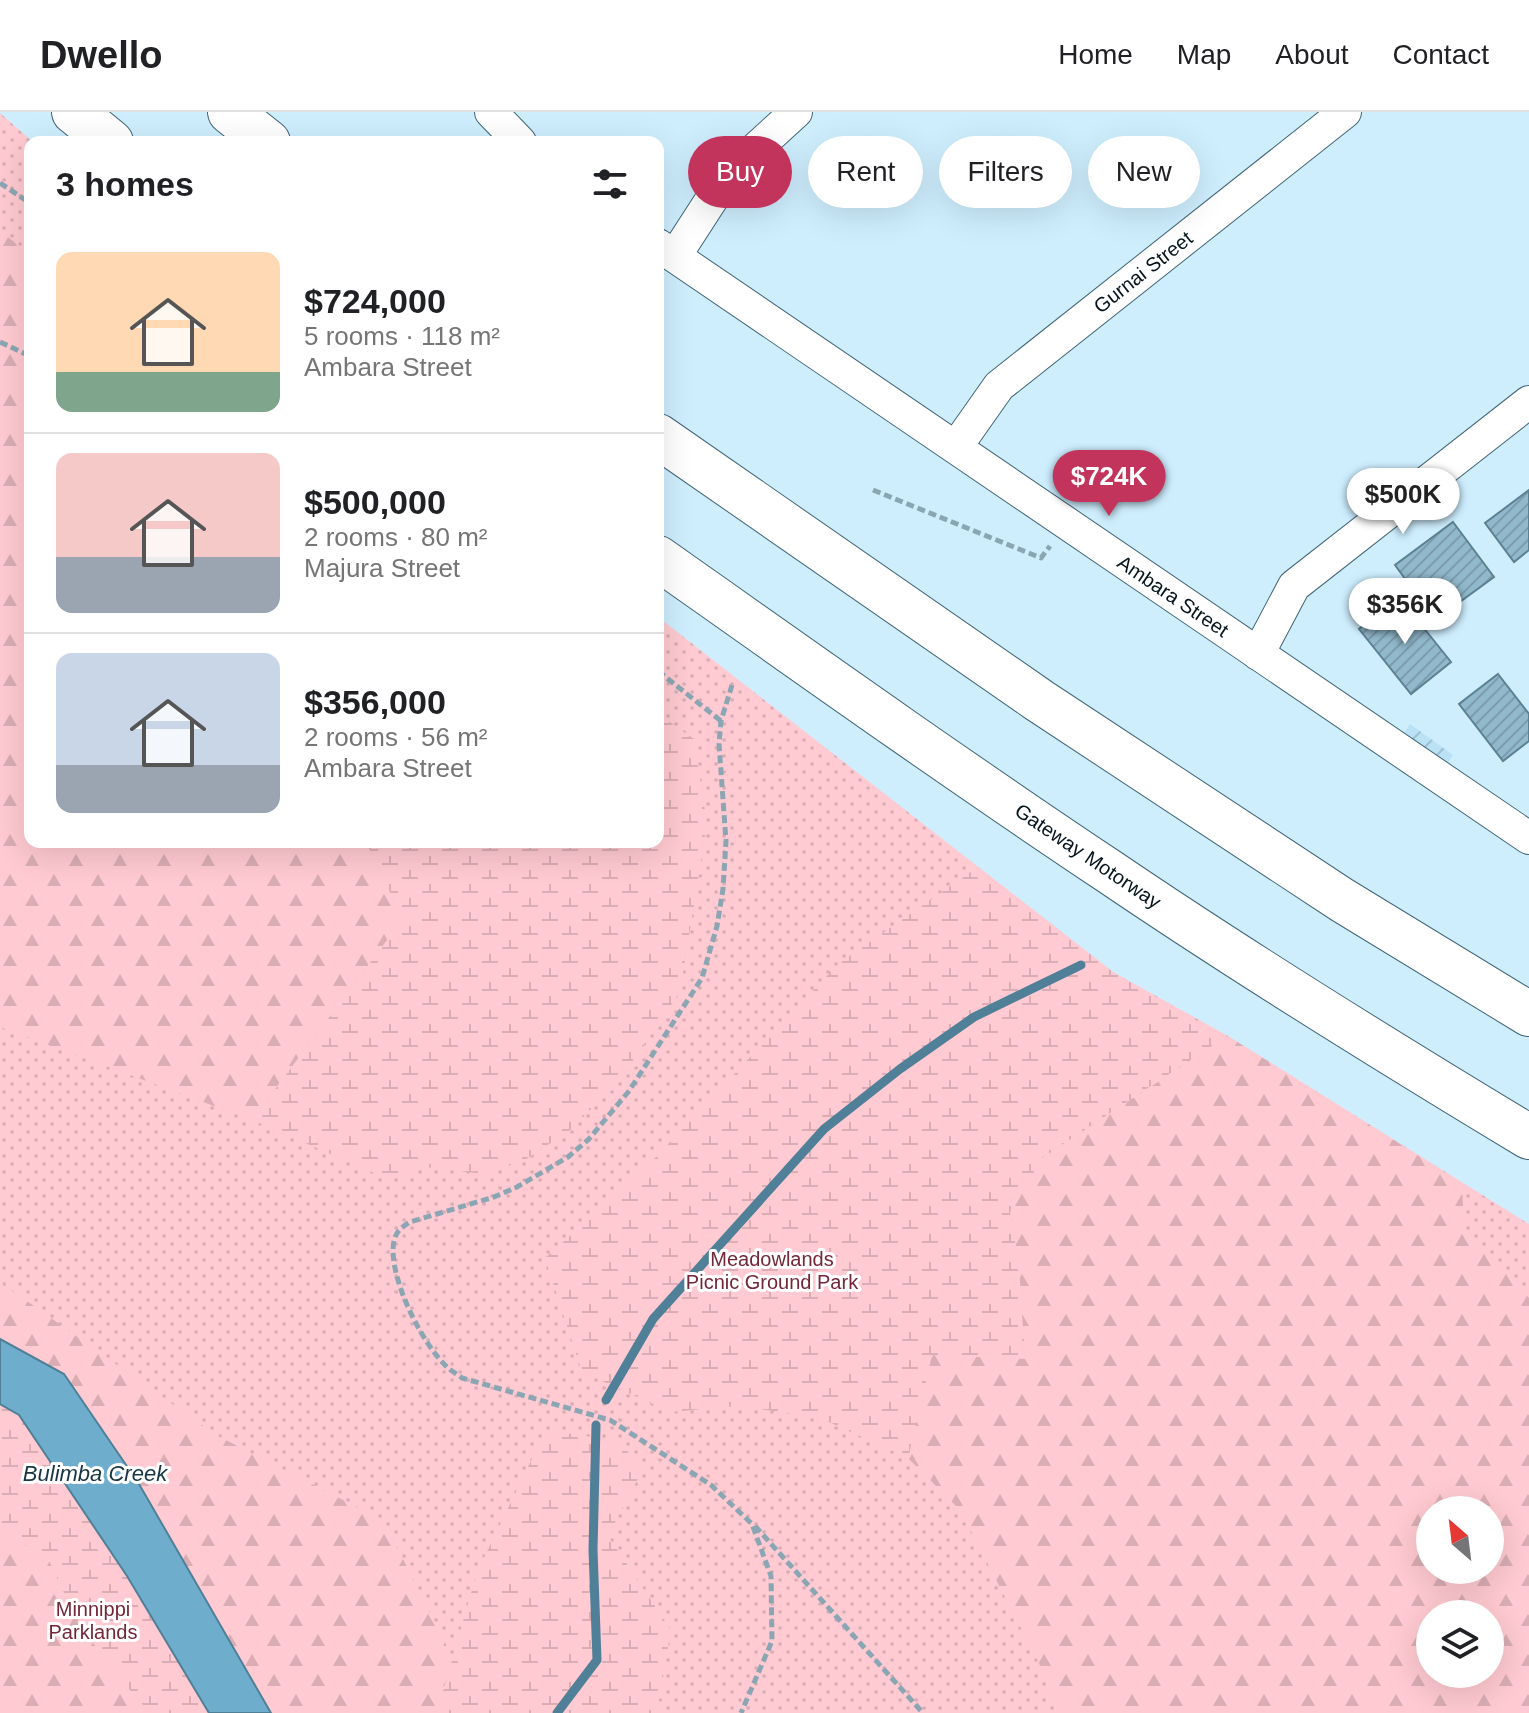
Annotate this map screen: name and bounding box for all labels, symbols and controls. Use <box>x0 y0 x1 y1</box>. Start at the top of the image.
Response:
text: Dwello <box>40 34 162 76</box>
text: Home <box>1058 39 1133 70</box>
text: Map <box>1177 39 1231 70</box>
text: About <box>1275 39 1349 70</box>
text: Contact <box>1393 39 1489 70</box>
chip: Buy <box>688 136 792 208</box>
chip: Rent <box>808 136 923 208</box>
chip: Filters <box>939 136 1072 208</box>
chip: New <box>1088 136 1200 208</box>
icon: filters <box>588 162 632 206</box>
text: 3 homes <box>56 165 194 203</box>
street label: Gurnai Street <box>1089 226 1197 317</box>
text: $724,000 <box>304 282 446 320</box>
icon: home <box>120 284 216 380</box>
text: 5 rooms · 118 m² <box>304 321 500 351</box>
text: Ambara Street <box>304 352 472 382</box>
pin: $724K <box>1053 450 1165 518</box>
text: $724K <box>1071 461 1147 491</box>
pin: $500K <box>1347 468 1459 536</box>
text: $500K <box>1365 479 1441 509</box>
text: $500,000 <box>304 483 446 521</box>
icon: home <box>120 485 216 581</box>
text: 2 rooms · 80 m² <box>304 522 488 552</box>
street label: Ambara Street <box>1113 551 1233 641</box>
text: Majura Street <box>304 553 460 583</box>
pin: $356K <box>1349 578 1461 646</box>
text: $356K <box>1367 589 1443 619</box>
text: $356,000 <box>304 683 446 721</box>
icon: home <box>120 685 216 781</box>
text: 2 rooms · 56 m² <box>304 722 488 752</box>
text: Ambara Street <box>304 753 472 783</box>
street label: Gateway Motorway <box>1011 799 1165 913</box>
park label: Meadowlands Picnic Ground Park <box>686 1248 859 1293</box>
water label: Bulimba Creek <box>23 1461 168 1486</box>
north arrow <box>1416 1496 1504 1584</box>
map controls <box>1416 1496 1504 1688</box>
park label: Minnippi Parklands <box>49 1598 137 1643</box>
button: layers <box>1416 1600 1504 1688</box>

